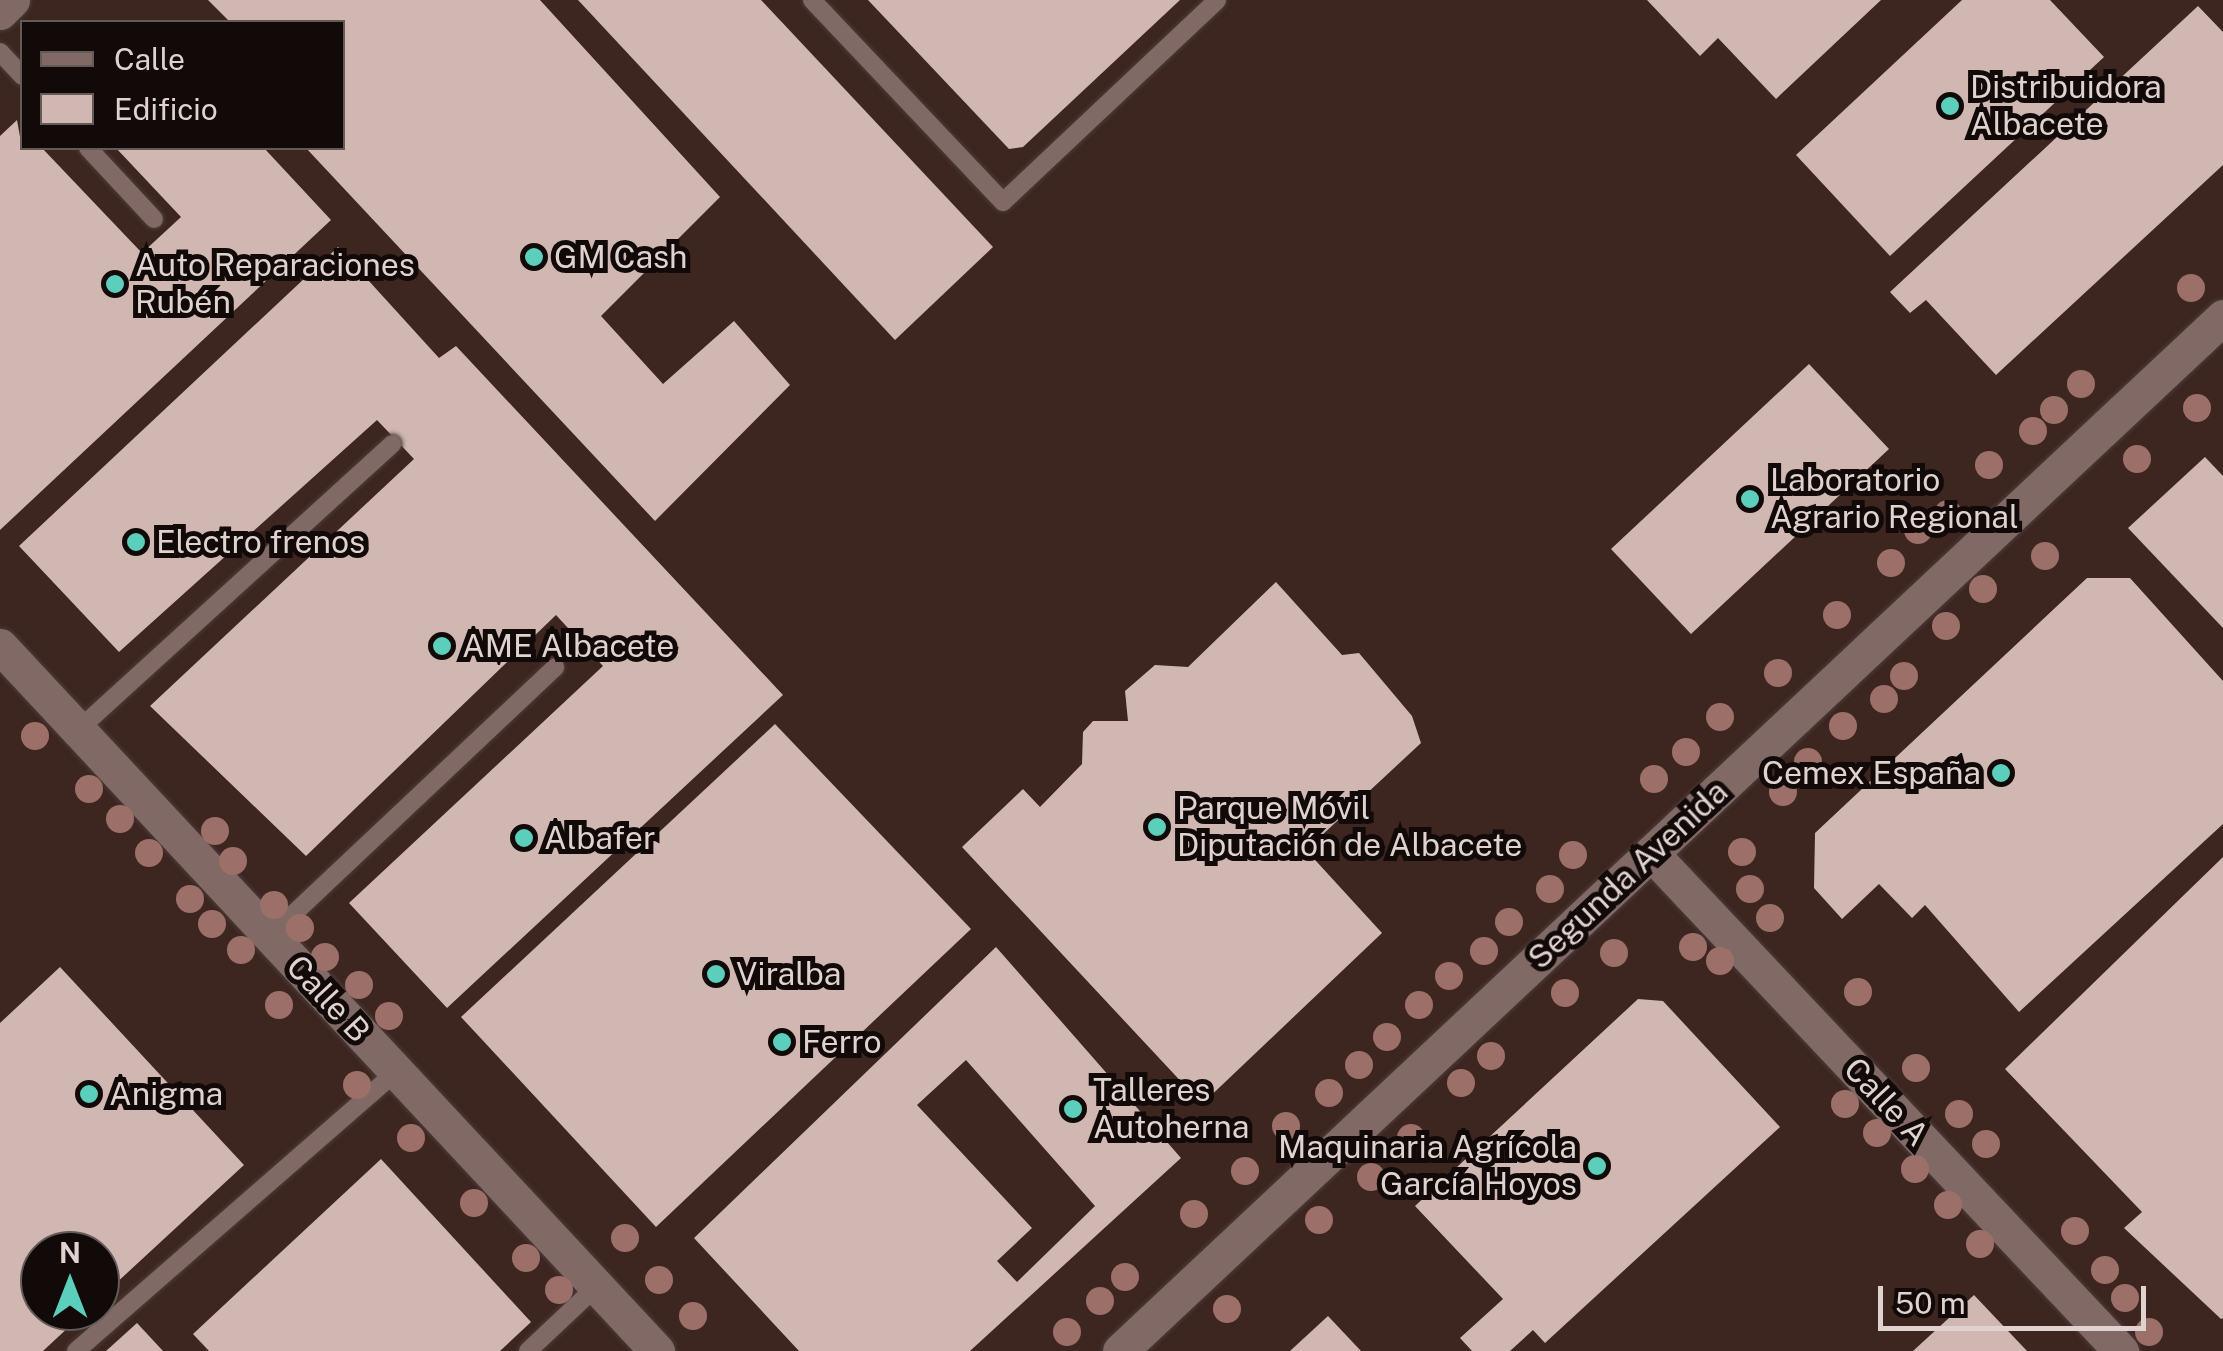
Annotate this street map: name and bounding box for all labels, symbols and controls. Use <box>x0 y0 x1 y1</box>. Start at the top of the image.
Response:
legend <box>20 20 345 150</box>
text: Calle <box>114 41 185 77</box>
place label: Distribuidora Albacete <box>1970 69 2162 144</box>
text: Edificio <box>114 91 218 127</box>
marker: Distribuidora Albacete <box>1939 95 1961 117</box>
place label: GM Cash <box>554 238 688 276</box>
marker: GM Cash <box>523 246 545 268</box>
place label: Auto Reparaciones Rubén <box>135 247 415 322</box>
marker: Auto Reparaciones Rubén <box>104 273 126 295</box>
place label: Laboratorio Agrario Regional <box>1770 462 2019 537</box>
marker: Laboratorio Agrario Regional <box>1739 488 1761 510</box>
place label: Electro frenos <box>156 523 365 561</box>
marker: Electro frenos <box>125 531 147 553</box>
place label: AME Albacete <box>462 627 674 665</box>
marker: AME Albacete <box>431 635 453 657</box>
place label: Cemex España <box>1762 754 1981 792</box>
marker: Cemex España <box>1990 762 2012 784</box>
street label: Segunda Avenida <box>1520 773 1736 977</box>
place label: Parque Móvil Diputación de Albacete <box>1177 790 1523 865</box>
marker: Parque Móvil Diputación de Albacete <box>1146 816 1168 838</box>
place label: Albafer <box>544 819 655 857</box>
marker: Albafer <box>513 827 535 849</box>
street label: Calle B <box>278 948 378 1050</box>
place label: Viralba <box>736 955 841 993</box>
marker: Viralba <box>705 963 727 985</box>
place label: Ferro <box>802 1023 882 1061</box>
marker: Ferro <box>771 1031 793 1053</box>
street label: Calle A <box>1836 1050 1936 1154</box>
place label: Talleres Autoherna <box>1093 1072 1249 1147</box>
place label: Anigma <box>109 1075 223 1113</box>
marker: Anigma <box>78 1083 100 1105</box>
marker: Talleres Autoherna <box>1062 1098 1084 1120</box>
place label: Maquinaria Agrícola García Hoyos <box>1278 1129 1577 1204</box>
marker: Maquinaria Agrícola García Hoyos <box>1586 1155 1608 1177</box>
north arrow <box>20 1231 120 1331</box>
text: N <box>59 1236 81 1269</box>
scale bar <box>1883 1266 2150 1328</box>
text: 50 m <box>1895 1285 1966 1321</box>

